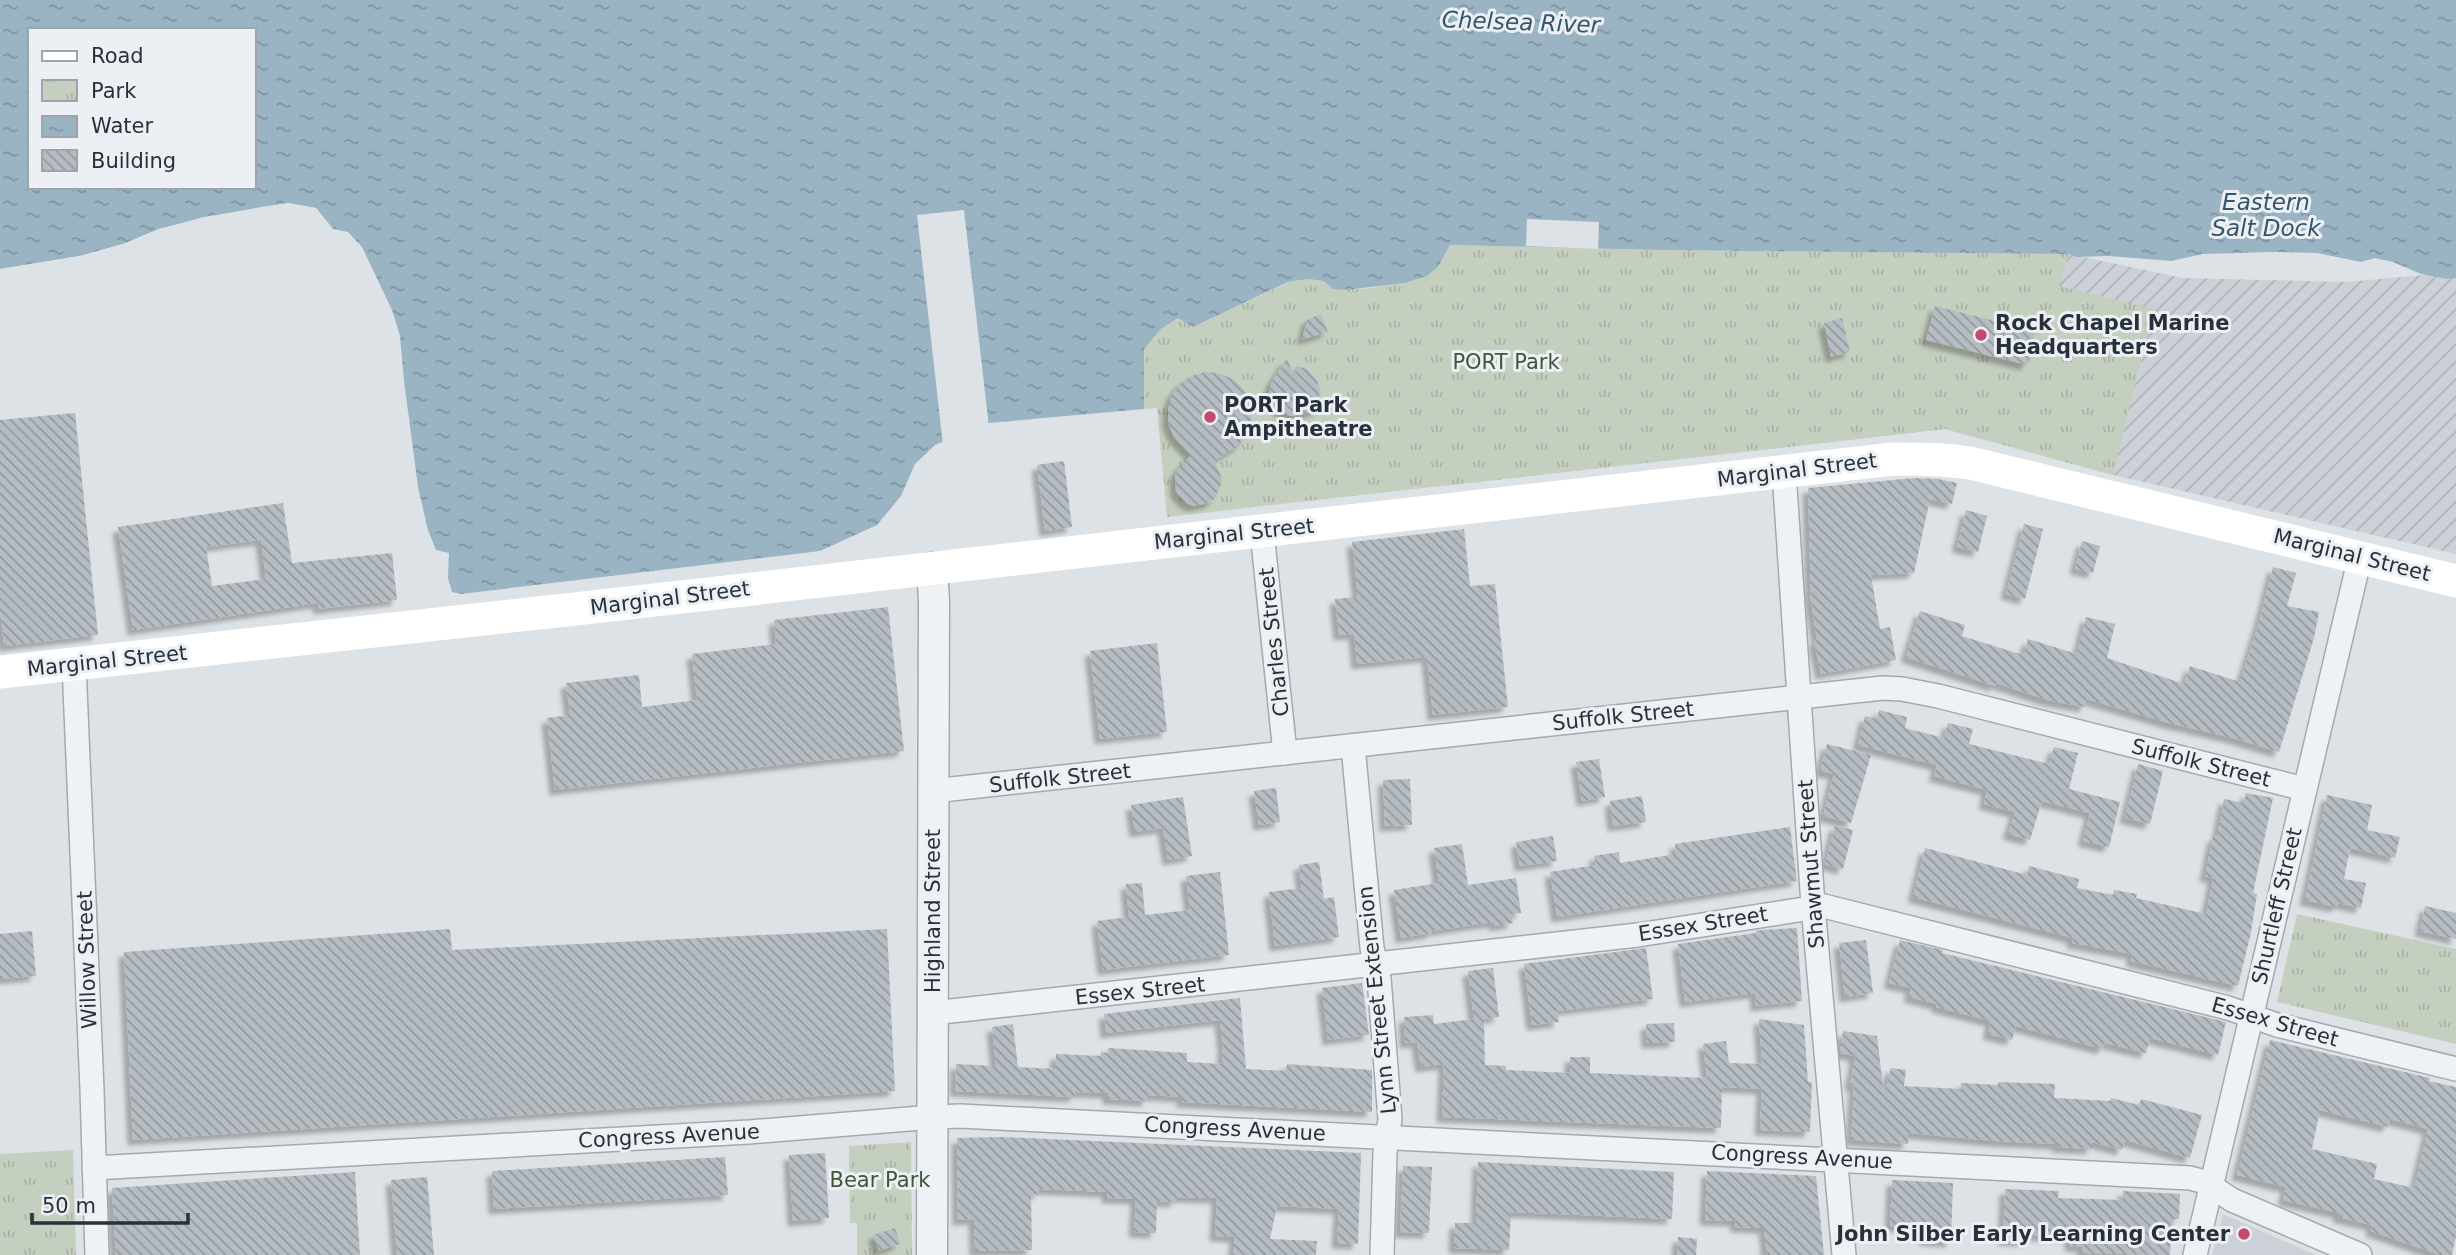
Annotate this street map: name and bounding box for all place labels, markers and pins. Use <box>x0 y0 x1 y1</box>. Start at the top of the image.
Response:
place label: Rock Chapel Marine Headquarters <box>1995 311 2229 359</box>
marker: Rock Chapel Marine Headquarters <box>1973 327 1989 343</box>
place label: PORT Park Ampitheatre <box>1224 393 1372 441</box>
marker: PORT Park Ampitheatre <box>1202 409 1218 425</box>
place label: John Silber Early Learning Center <box>1834 1222 2231 1246</box>
marker: John Silber Early Learning Center <box>2236 1226 2252 1242</box>

